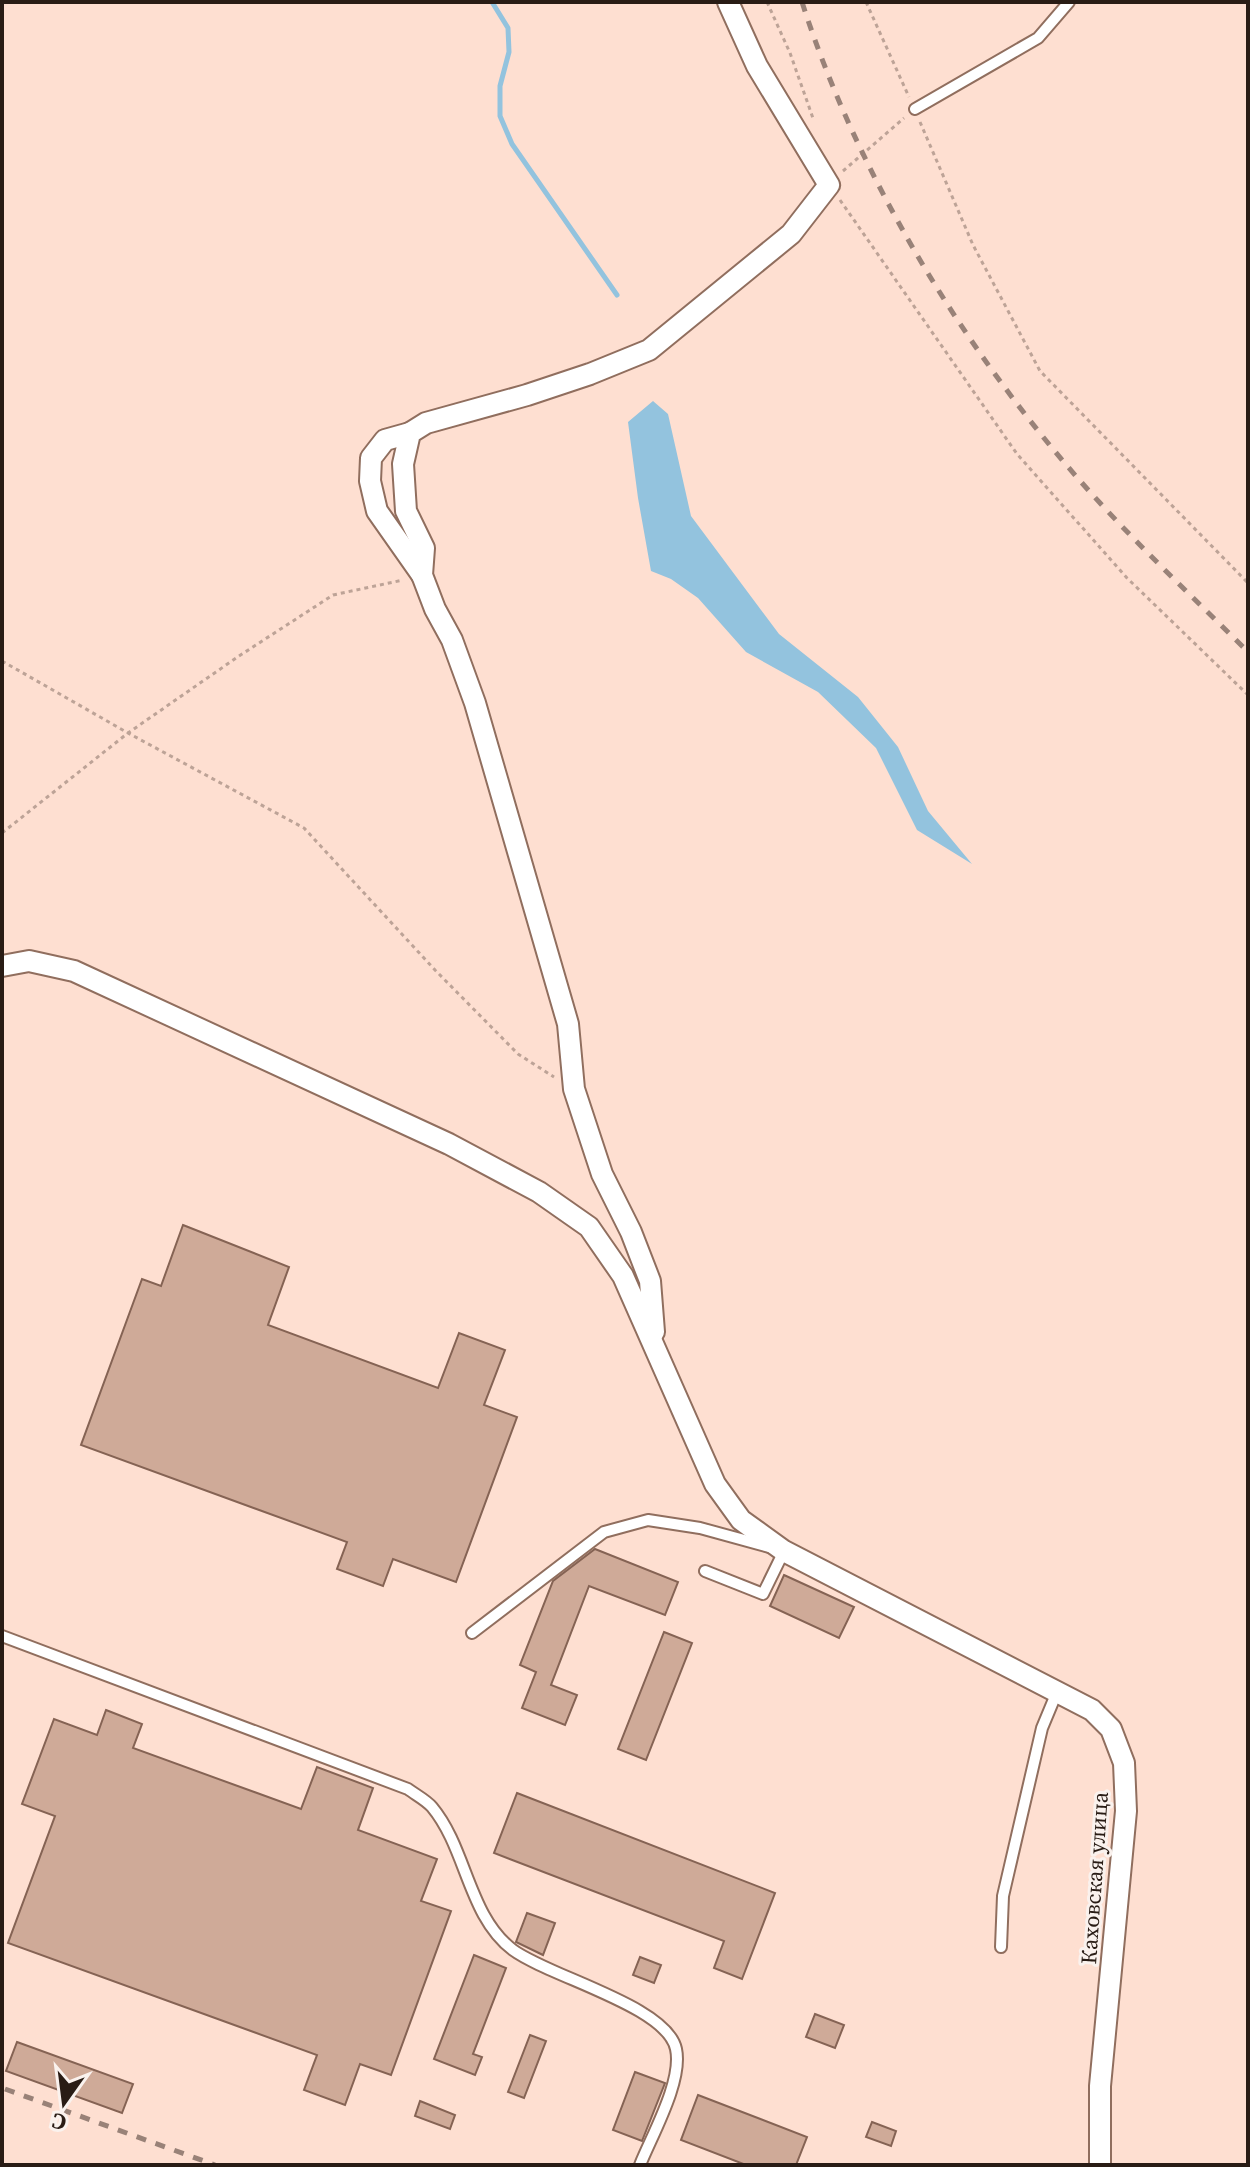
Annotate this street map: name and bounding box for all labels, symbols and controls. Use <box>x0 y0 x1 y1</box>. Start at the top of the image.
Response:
street label: Каховская улица <box>1073 1790 1115 1965</box>
north arrow <box>24 2063 104 2143</box>
text: С <box>49 2106 69 2139</box>

